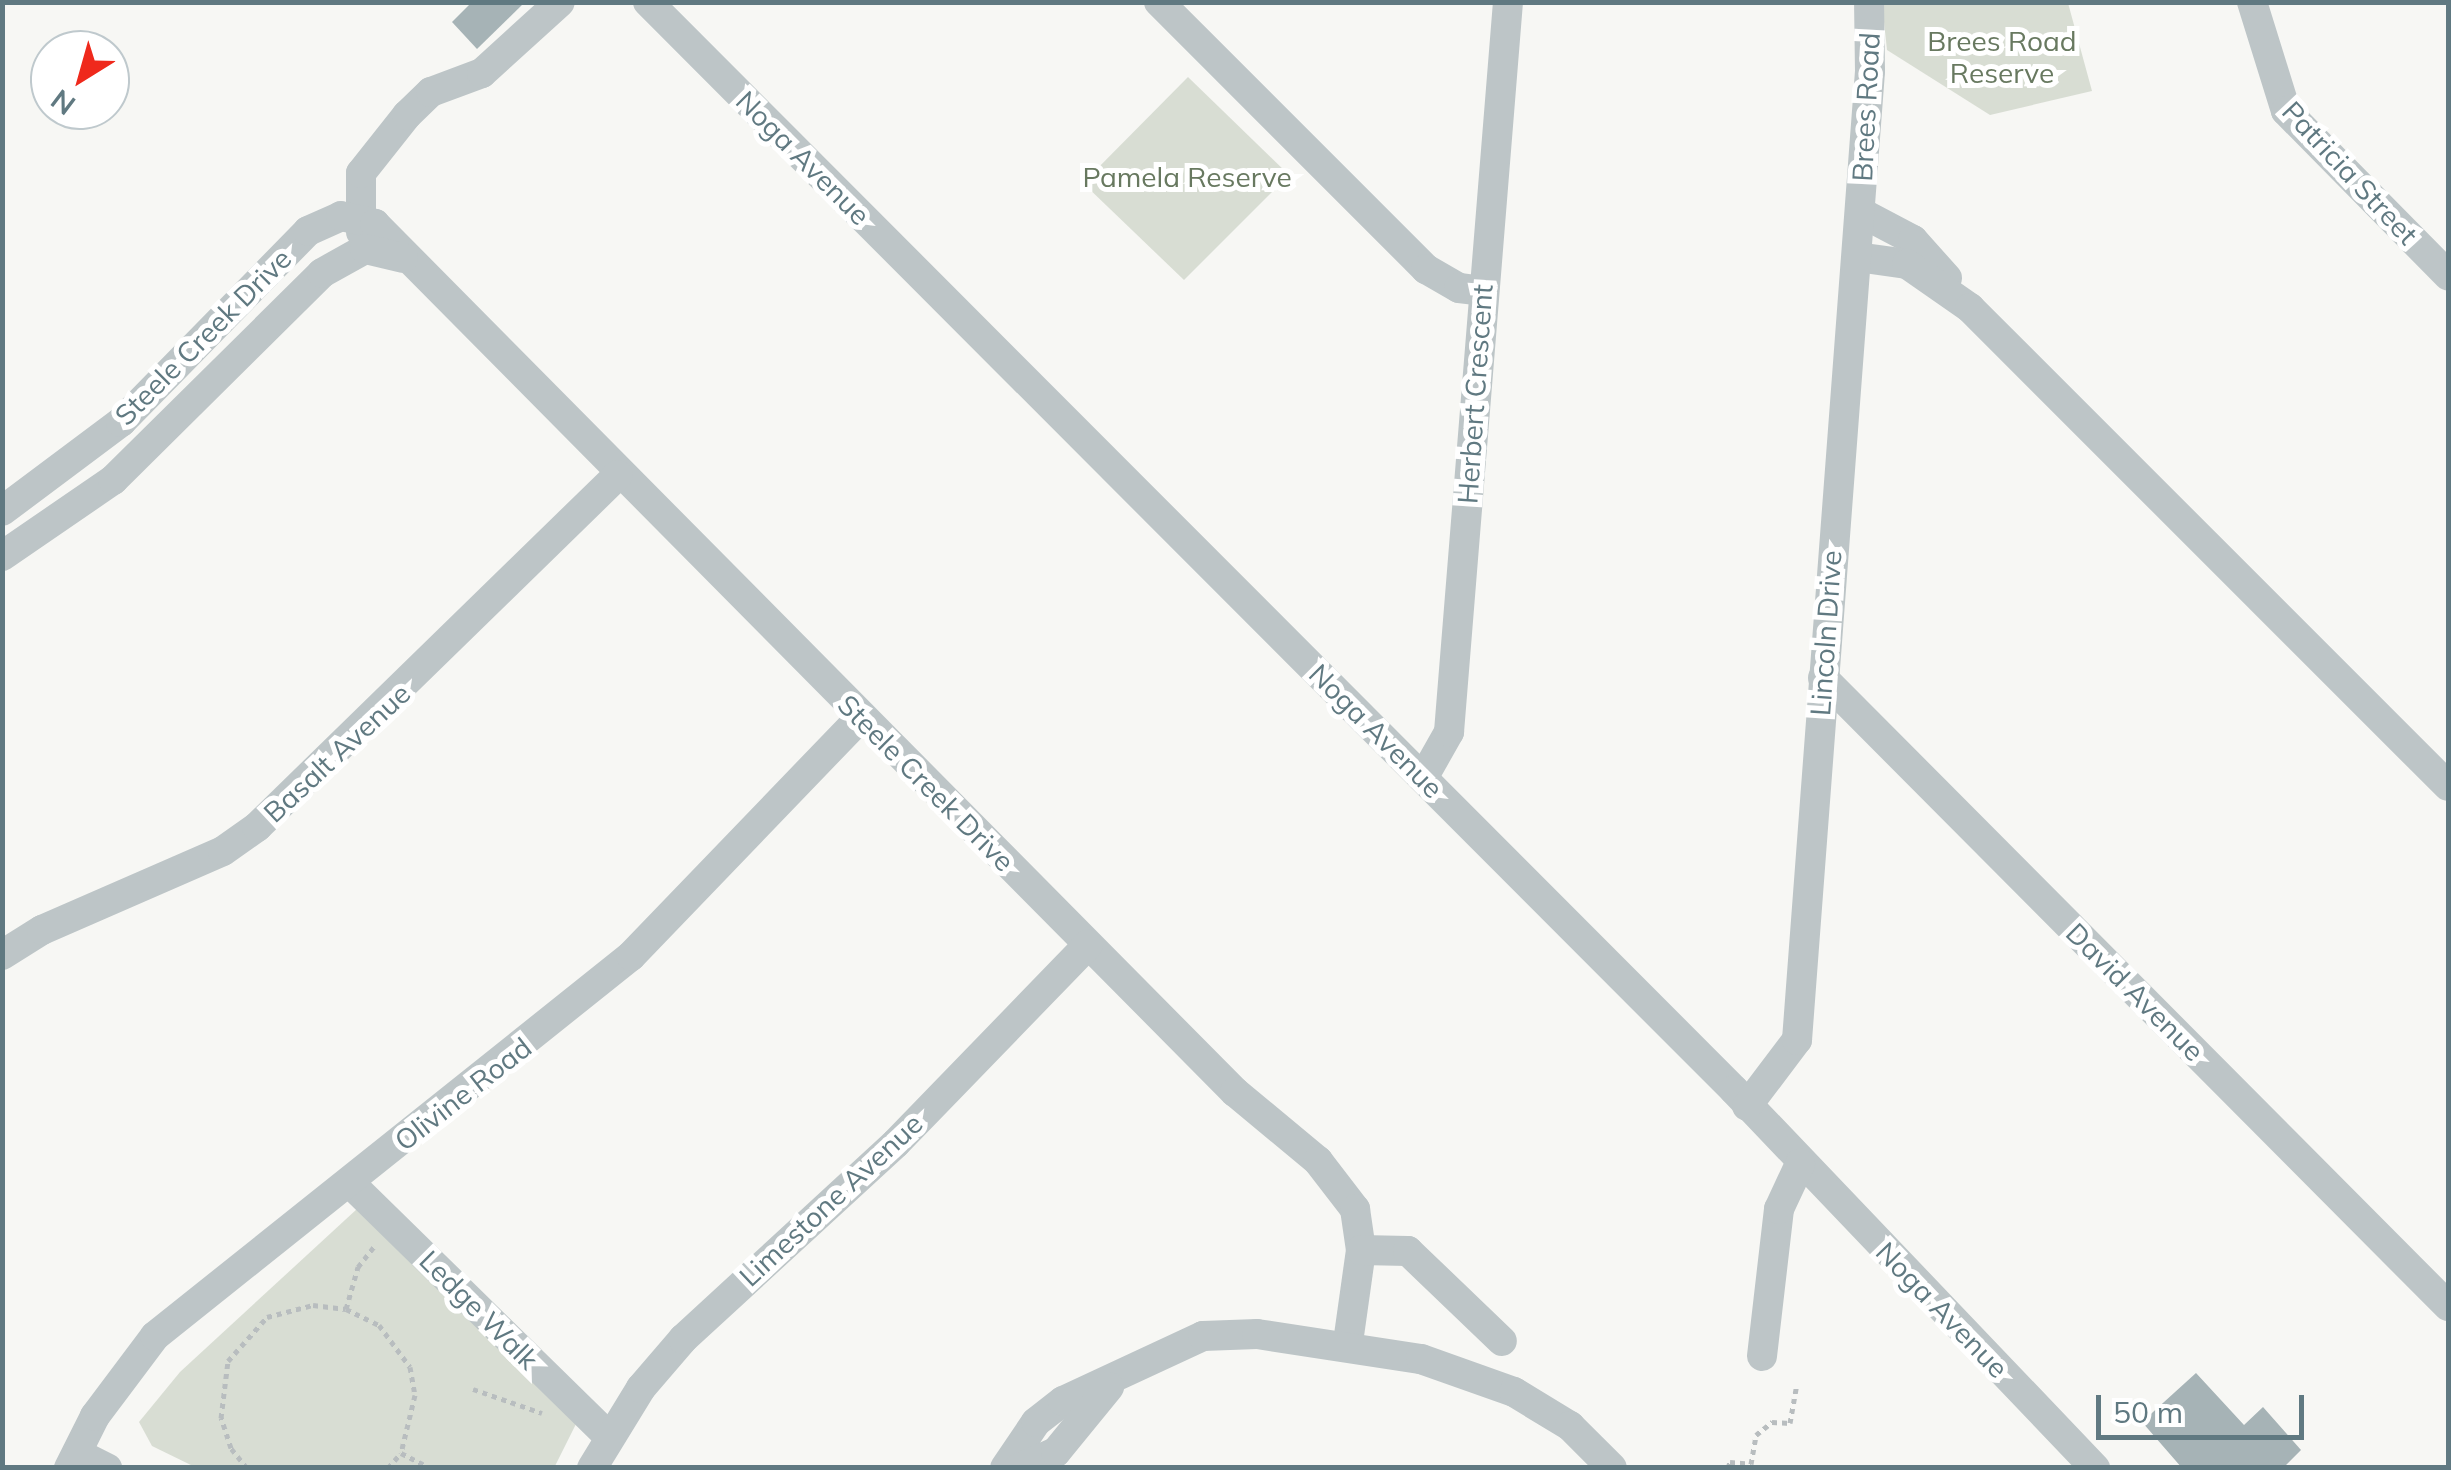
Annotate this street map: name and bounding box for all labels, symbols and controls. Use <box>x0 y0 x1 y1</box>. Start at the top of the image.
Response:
park label: Brees Road Reserve <box>1927 24 2077 90</box>
north arrow <box>30 30 130 130</box>
street label: Brees Road <box>1845 32 1887 182</box>
text: N <box>44 82 82 123</box>
street label: Noga Avenue <box>729 84 877 232</box>
street label: Patricia Street <box>2275 95 2425 251</box>
park label: Pamela Reserve <box>1082 160 1292 194</box>
street label: Steele Creek Drive <box>108 242 298 432</box>
street label: Herbert Crescent <box>1451 283 1499 505</box>
street label: Lincoln Drive <box>1803 549 1849 717</box>
street label: Noga Avenue <box>1302 657 1450 805</box>
street label: Basalt Avenue <box>257 677 417 829</box>
street label: Steele Creek Drive <box>831 688 1021 878</box>
street label: David Avenue <box>2059 916 2211 1068</box>
street label: Olivine Road <box>388 1030 538 1158</box>
street label: Limestone Avenue <box>733 1107 929 1293</box>
street label: Noga Avenue <box>1869 1235 2015 1385</box>
street label: Ledge Walk <box>413 1244 545 1376</box>
scale bar <box>2101 1375 2308 1437</box>
text: 50 m <box>2113 1393 2183 1431</box>

